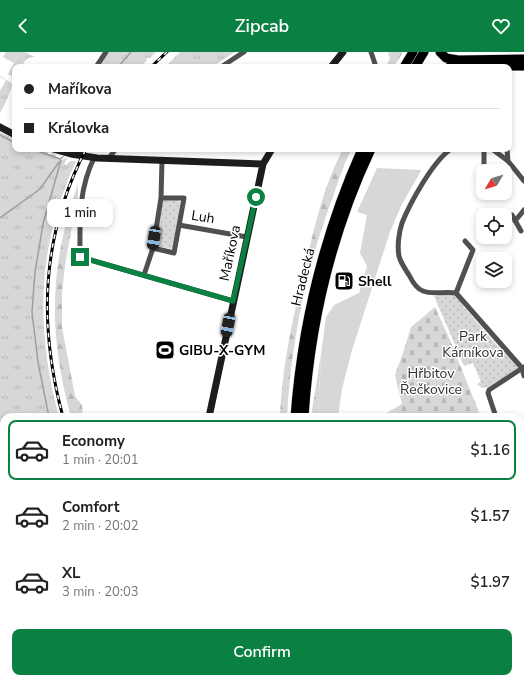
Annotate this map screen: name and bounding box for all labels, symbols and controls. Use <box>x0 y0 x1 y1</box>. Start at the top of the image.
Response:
text: Zipcab <box>235 14 289 38</box>
icon: back <box>12 15 34 37</box>
icon: heart <box>490 15 512 37</box>
text: Maříkova <box>48 79 112 99</box>
text: Královka <box>48 118 109 138</box>
north arrow <box>476 164 512 200</box>
map controls <box>476 164 512 288</box>
route start <box>247 188 265 206</box>
callout: 1 min <box>47 199 113 227</box>
text: 1 min <box>63 204 97 222</box>
street label: Luh <box>190 206 216 228</box>
button: locate <box>476 208 512 244</box>
street label: Maříkova <box>215 223 245 283</box>
car <box>146 225 162 251</box>
street label: Hradecká <box>287 246 319 308</box>
route end <box>71 248 89 266</box>
button: layers <box>476 252 512 288</box>
fuel station icon: Shell <box>333 270 355 292</box>
place label: Shell <box>358 272 392 291</box>
car <box>220 312 236 338</box>
park label: Park Kárníkova <box>442 327 504 362</box>
sports icon: GIBU-X-GYM <box>154 339 176 361</box>
place label: GIBU-X-GYM <box>179 341 265 360</box>
park label: Hřbitov Řečkovice <box>400 364 462 399</box>
text: Economy <box>62 431 125 451</box>
icon: car <box>14 432 50 468</box>
text: $1.16 <box>470 440 510 460</box>
text: 1 min · 20:01 <box>62 451 138 469</box>
text: Comfort <box>62 497 119 517</box>
icon: car <box>14 498 50 534</box>
text: $1.57 <box>470 506 510 526</box>
text: 2 min · 20:02 <box>62 517 138 535</box>
text: XL <box>62 563 81 583</box>
icon: car <box>14 564 50 600</box>
text: $1.97 <box>470 572 510 592</box>
text: 3 min · 20:03 <box>62 583 138 601</box>
button: Confirm <box>12 629 512 675</box>

